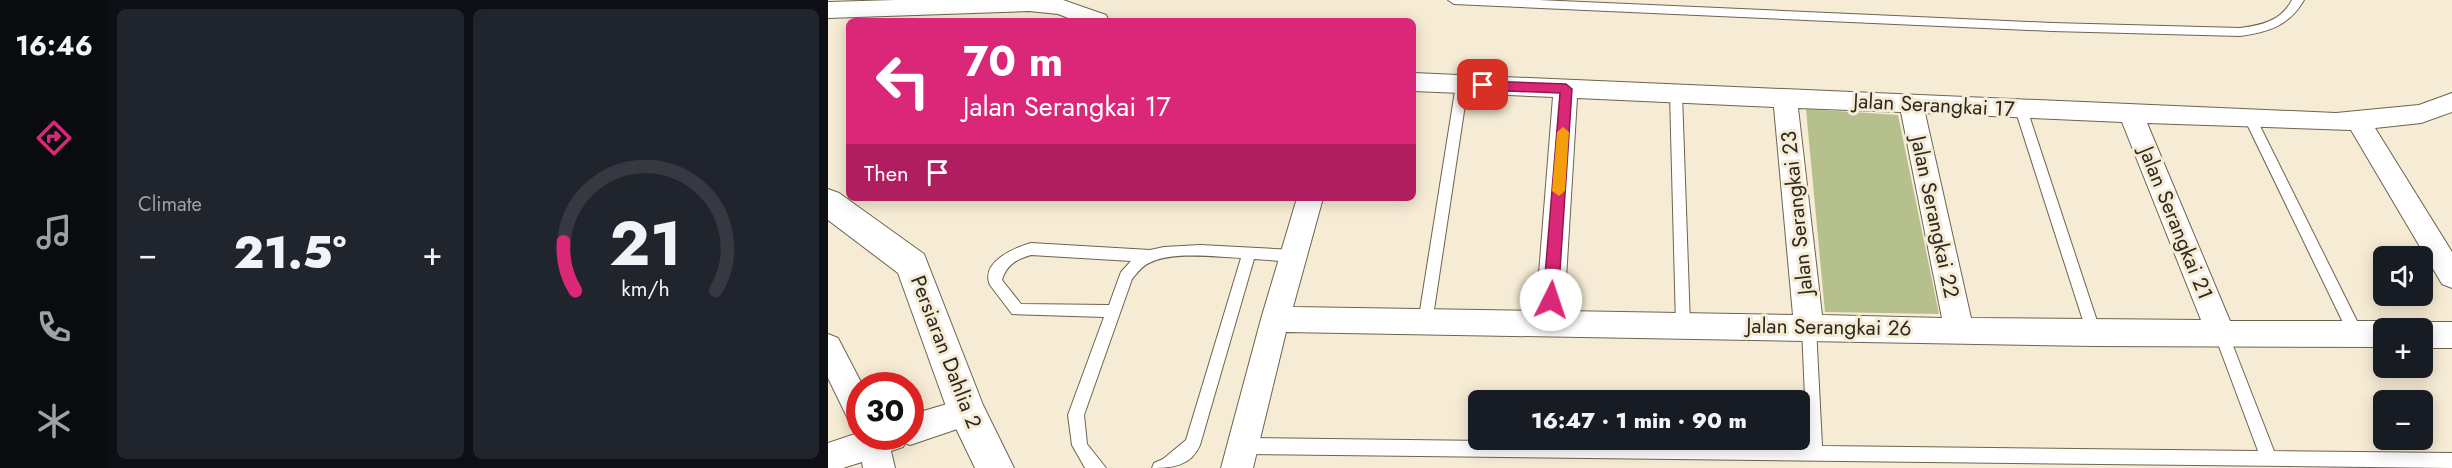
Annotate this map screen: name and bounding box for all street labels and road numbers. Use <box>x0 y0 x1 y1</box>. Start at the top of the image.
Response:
street label: Jalan Serangkai 17 <box>1850 86 2015 124</box>
street label: Jalan Serangkai 23 <box>1773 130 1821 299</box>
street label: Jalan Serangkai 22 <box>1903 130 1967 301</box>
street label: Jalan Serangkai 21 <box>2131 139 2220 304</box>
street label: Persiaran Dahlia 2 <box>903 271 989 433</box>
street label: Jalan Serangkai 26 <box>1743 311 1912 343</box>

